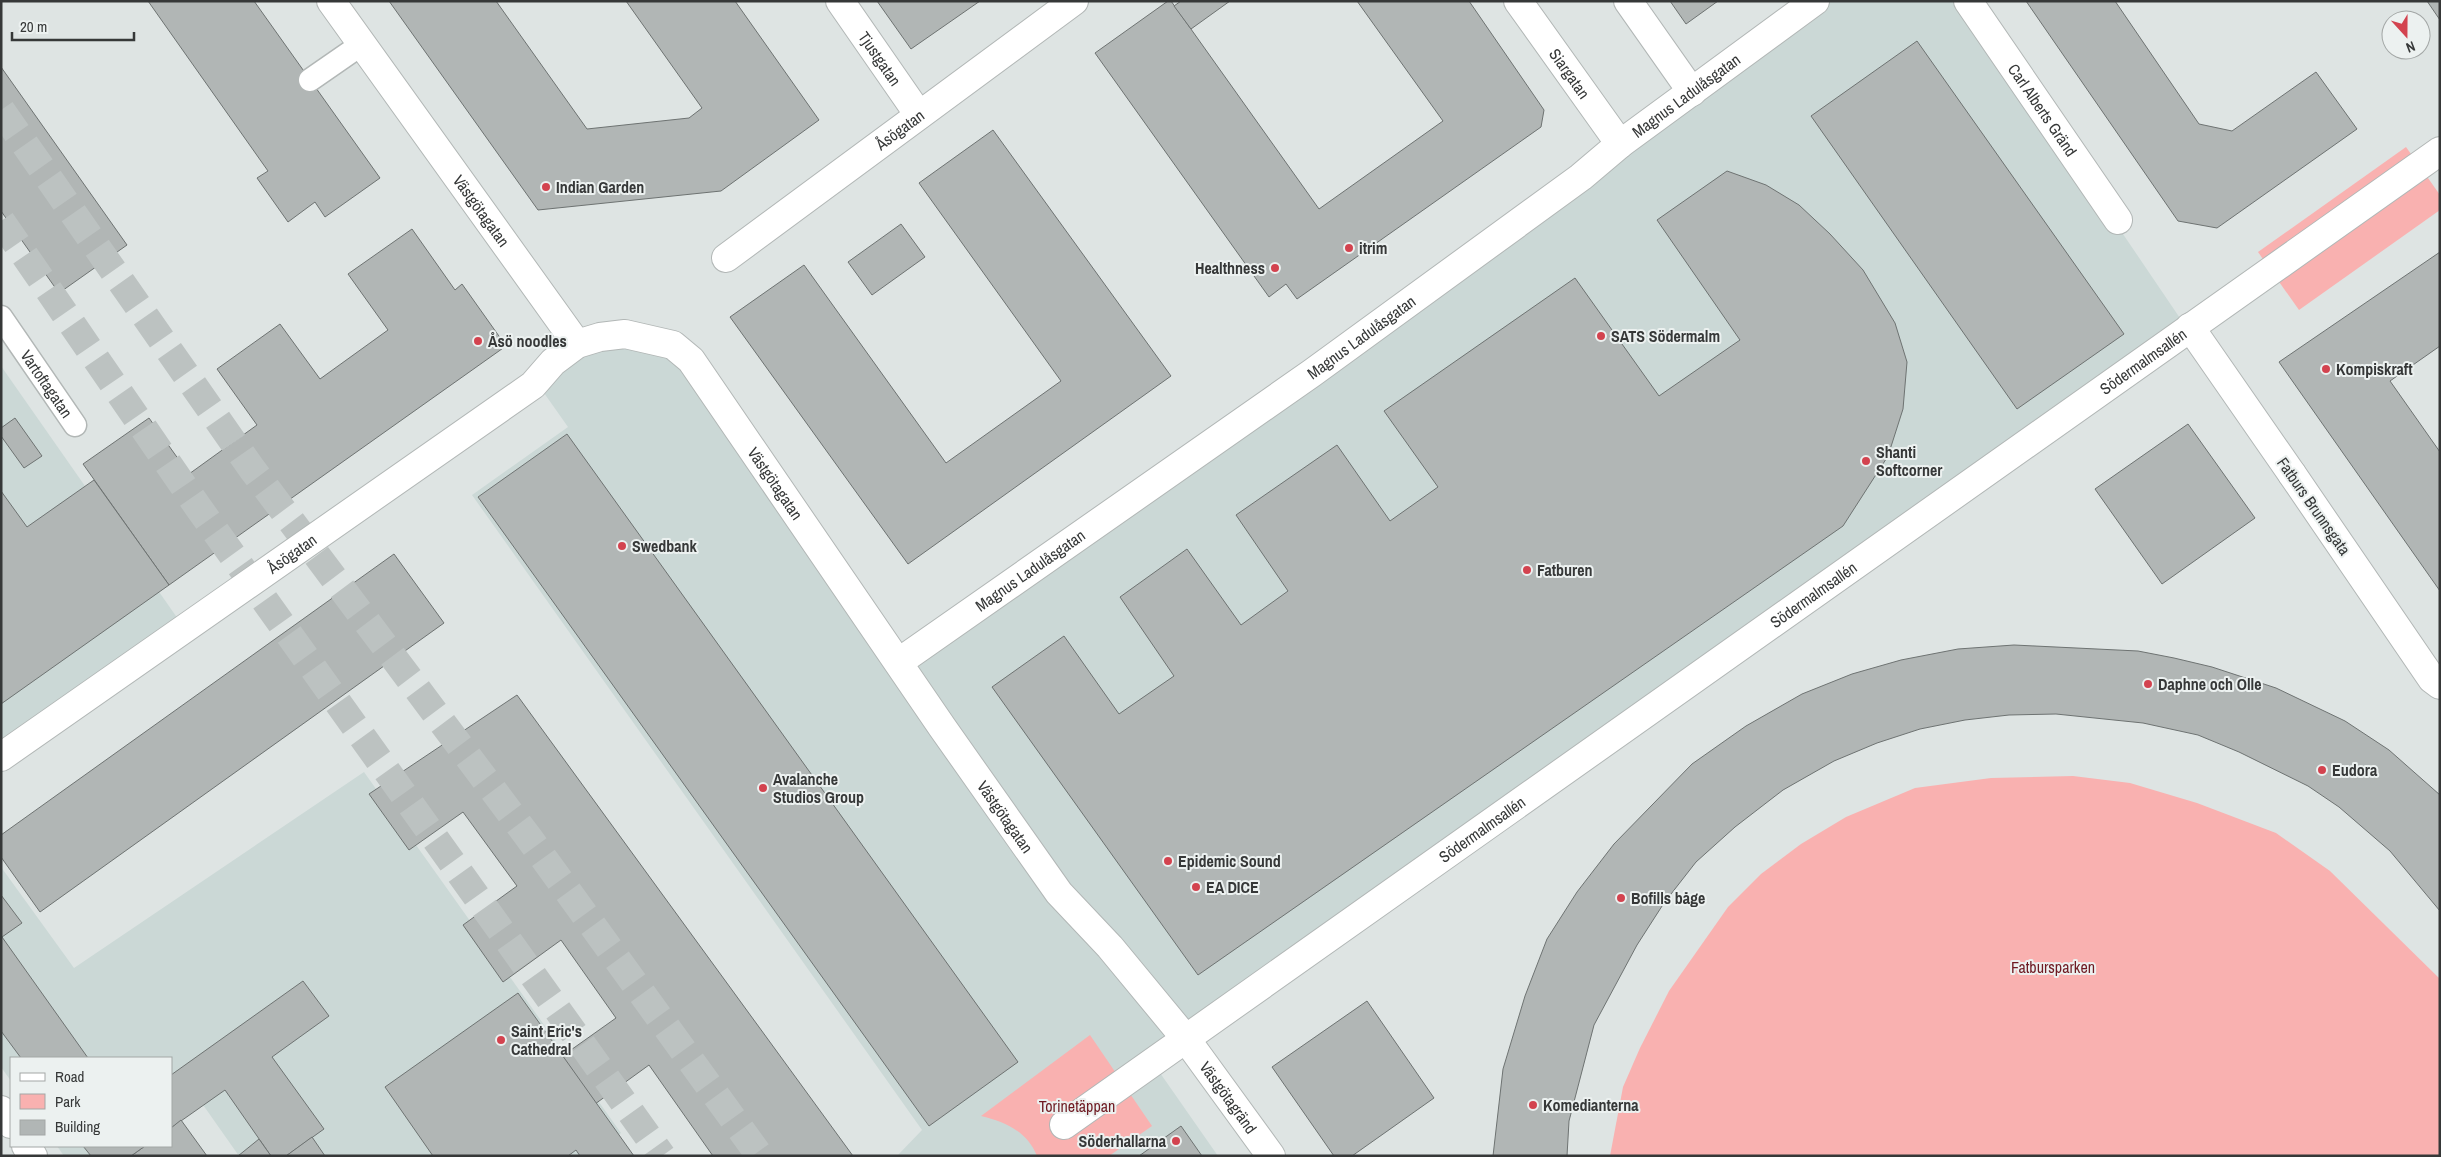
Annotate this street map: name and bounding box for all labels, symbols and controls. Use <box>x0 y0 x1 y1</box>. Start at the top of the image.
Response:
scale bar <box>12 10 135 42</box>
north arrow <box>2381 10 2431 60</box>
text: 20 m <box>20 16 47 37</box>
street label: Tjustgatan <box>853 27 906 90</box>
text: N <box>2404 37 2418 57</box>
street label: Siargatan <box>1544 44 1595 103</box>
street label: Magnus Ladulåsgatan <box>1628 48 1745 143</box>
street label: Carl Alberts Gränd <box>2003 59 2082 161</box>
street label: Åsögatan <box>870 104 929 156</box>
street label: Västgötagatan <box>448 170 515 251</box>
place label: Indian Garden <box>556 176 644 198</box>
marker: Indian Garden <box>540 181 552 193</box>
place label: itrim <box>1359 237 1387 259</box>
marker: itrim <box>1343 242 1355 254</box>
place label: Healthness <box>1195 257 1265 279</box>
marker: Healthness <box>1269 262 1281 274</box>
street label: Magnus Ladulåsgatan <box>1303 290 1420 384</box>
street label: Södermalmsallén <box>2095 323 2191 399</box>
place label: SATS Södermalm <box>1611 325 1720 347</box>
place label: Åsö noodles <box>488 330 567 352</box>
marker: SATS Södermalm <box>1595 330 1607 342</box>
marker: Åsö noodles <box>472 335 484 347</box>
street label: Vartoftagatan <box>16 345 78 422</box>
place label: Kompiskraft <box>2336 358 2413 380</box>
marker: Kompiskraft <box>2320 363 2332 375</box>
place label: Shanti Softcorner <box>1876 441 1943 481</box>
street label: Västgötagatan <box>743 443 808 524</box>
street label: Fatburs Brunnsgata <box>2272 453 2356 560</box>
marker: Shanti Softcorner <box>1860 455 1872 467</box>
street label: Magnus Ladulåsgatan <box>971 524 1089 616</box>
street label: Åsögatan <box>262 529 321 579</box>
place label: Swedbank <box>632 535 698 557</box>
marker: Swedbank <box>616 540 628 552</box>
street label: Södermalmsallén <box>1766 556 1861 633</box>
place label: Fatburen <box>1537 559 1593 581</box>
marker: Fatburen <box>1521 564 1533 576</box>
place label: Daphne och Olle <box>2158 673 2262 695</box>
marker: Daphne och Olle <box>2142 678 2154 690</box>
place label: Eudora <box>2332 759 2378 781</box>
marker: Eudora <box>2316 764 2328 776</box>
place label: Avalanche Studios Group <box>773 768 864 808</box>
street label: Västgötagatan <box>972 776 1038 857</box>
marker: Avalanche Studios Group <box>757 782 769 794</box>
street label: Södermalmsallén <box>1434 791 1530 867</box>
place label: Epidemic Sound <box>1178 850 1281 872</box>
marker: Epidemic Sound <box>1162 855 1174 867</box>
place label: EA DICE <box>1206 876 1259 898</box>
marker: EA DICE <box>1190 881 1202 893</box>
place label: Bofills båge <box>1631 887 1705 909</box>
marker: Bofills båge <box>1615 892 1627 904</box>
park label: Fatbursparken <box>2011 956 2095 978</box>
place label: Saint Eric's Cathedral <box>511 1020 582 1060</box>
marker: Saint Eric's Cathedral <box>495 1034 507 1046</box>
legend <box>10 1057 172 1147</box>
street label: Västgötagränd <box>1195 1057 1262 1138</box>
text: Road <box>55 1066 84 1087</box>
text: Park <box>55 1091 81 1112</box>
place label: Komedianterna <box>1543 1094 1639 1116</box>
park label: Torinetäppan <box>1039 1095 1115 1117</box>
marker: Komedianterna <box>1527 1099 1539 1111</box>
text: Building <box>55 1116 100 1137</box>
place label: Söderhallarna <box>1078 1130 1167 1152</box>
marker: Söderhallarna <box>1170 1135 1182 1147</box>

